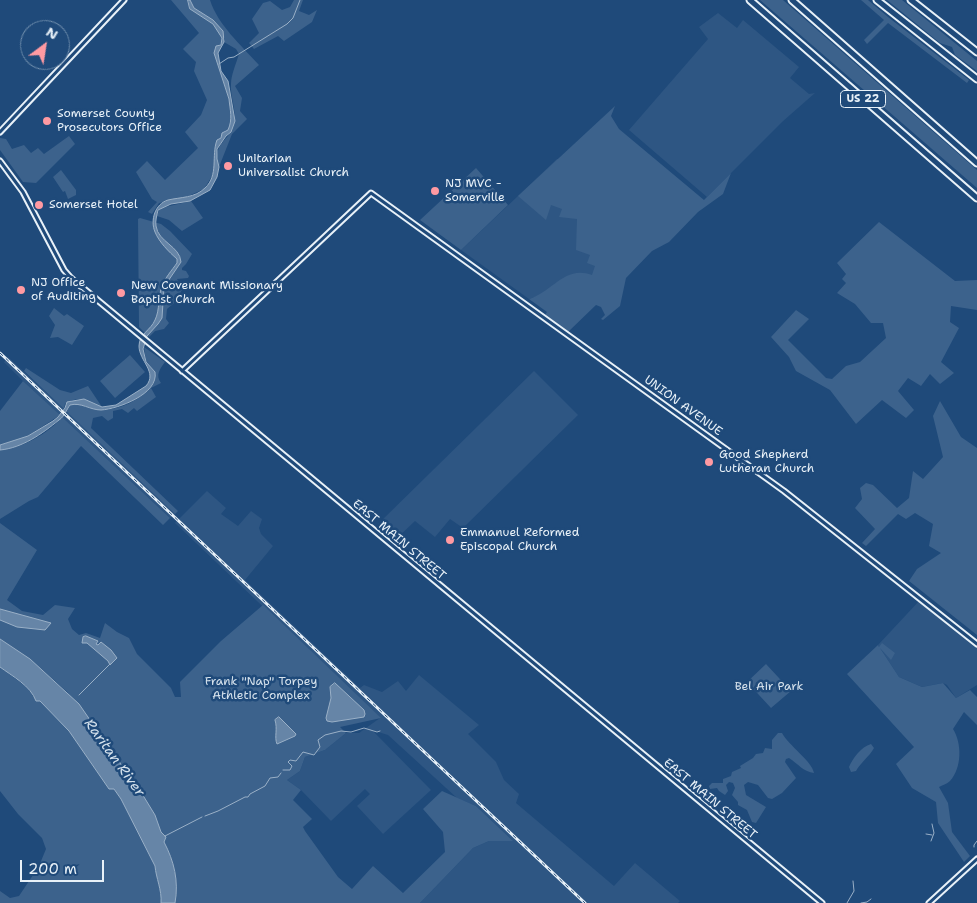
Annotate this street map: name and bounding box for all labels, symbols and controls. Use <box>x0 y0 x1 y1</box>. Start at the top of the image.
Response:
north arrow <box>20 20 70 70</box>
text: N <box>43 22 62 44</box>
road number: US 22 <box>840 90 886 108</box>
place label: Somerset County Prosecutors Office <box>57 107 162 135</box>
marker: Somerset County Prosecutors Office <box>41 115 53 127</box>
place label: Unitarian Universalist Church <box>238 152 349 180</box>
marker: Unitarian Universalist Church <box>222 160 234 172</box>
place label: NJ MVC - Somerville <box>445 177 505 205</box>
marker: NJ MVC - Somerville <box>429 185 441 197</box>
place label: Somerset Hotel <box>49 198 138 212</box>
marker: Somerset Hotel <box>33 199 45 211</box>
place label: NJ Office of Auditing <box>31 276 96 304</box>
place label: New Covenant Missionary Baptist Church <box>131 279 283 307</box>
marker: NJ Office of Auditing <box>15 284 27 296</box>
marker: New Covenant Missionary Baptist Church <box>115 287 127 299</box>
street label: UNION AVENUE <box>641 373 725 439</box>
place label: Good Shepherd Lutheran Church <box>719 448 814 476</box>
marker: Good Shepherd Lutheran Church <box>703 456 715 468</box>
street label: EAST MAIN STREET <box>349 497 449 583</box>
place label: Emmanuel Reformed Episcopal Church <box>460 526 579 554</box>
marker: Emmanuel Reformed Episcopal Church <box>444 534 456 546</box>
park label: Frank "Nap" Torpey Athletic Complex <box>205 675 317 703</box>
park label: Bel Air Park <box>735 680 803 694</box>
water label: Raritan River <box>80 716 148 800</box>
street label: EAST MAIN STREET <box>660 756 760 842</box>
scale bar <box>22 850 106 882</box>
text: 200 m <box>28 859 77 879</box>

